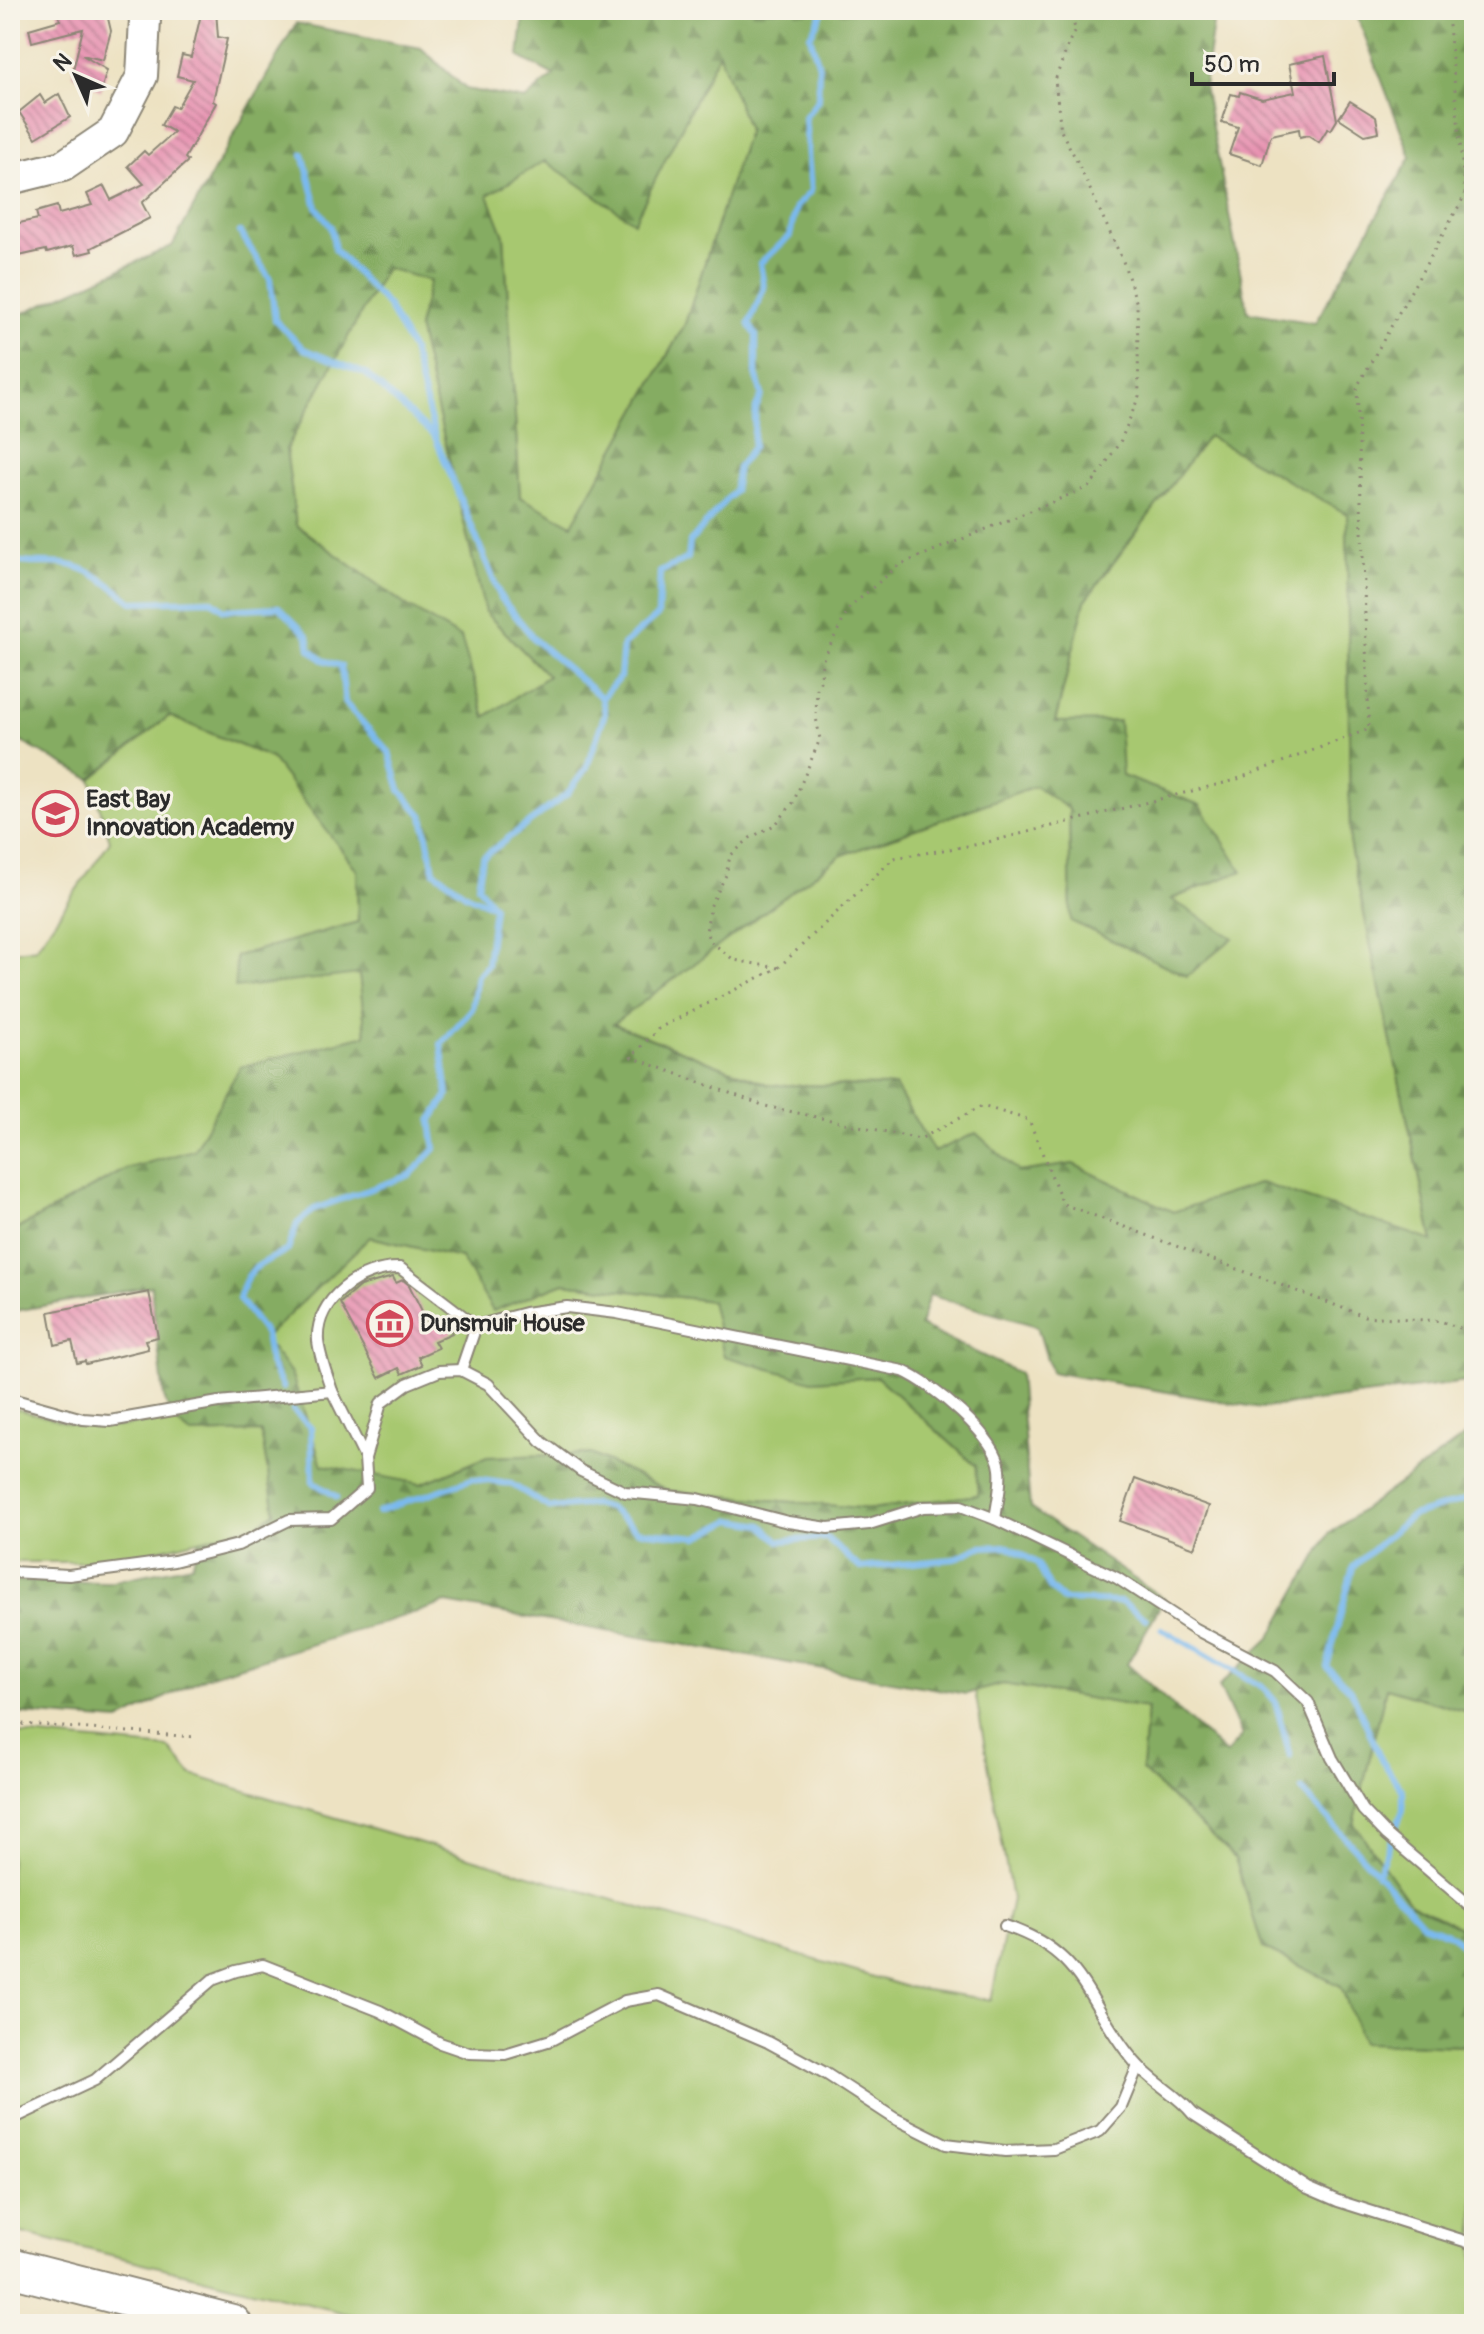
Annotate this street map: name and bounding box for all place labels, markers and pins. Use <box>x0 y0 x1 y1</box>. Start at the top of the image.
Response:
place label: East Bay Innovation Academy <box>86 785 295 842</box>
school or university icon: East Bay Innovation Academy <box>31 789 79 837</box>
museum icon: Dunsmuir House <box>365 1299 413 1347</box>
place label: Dunsmuir House <box>420 1309 586 1338</box>

